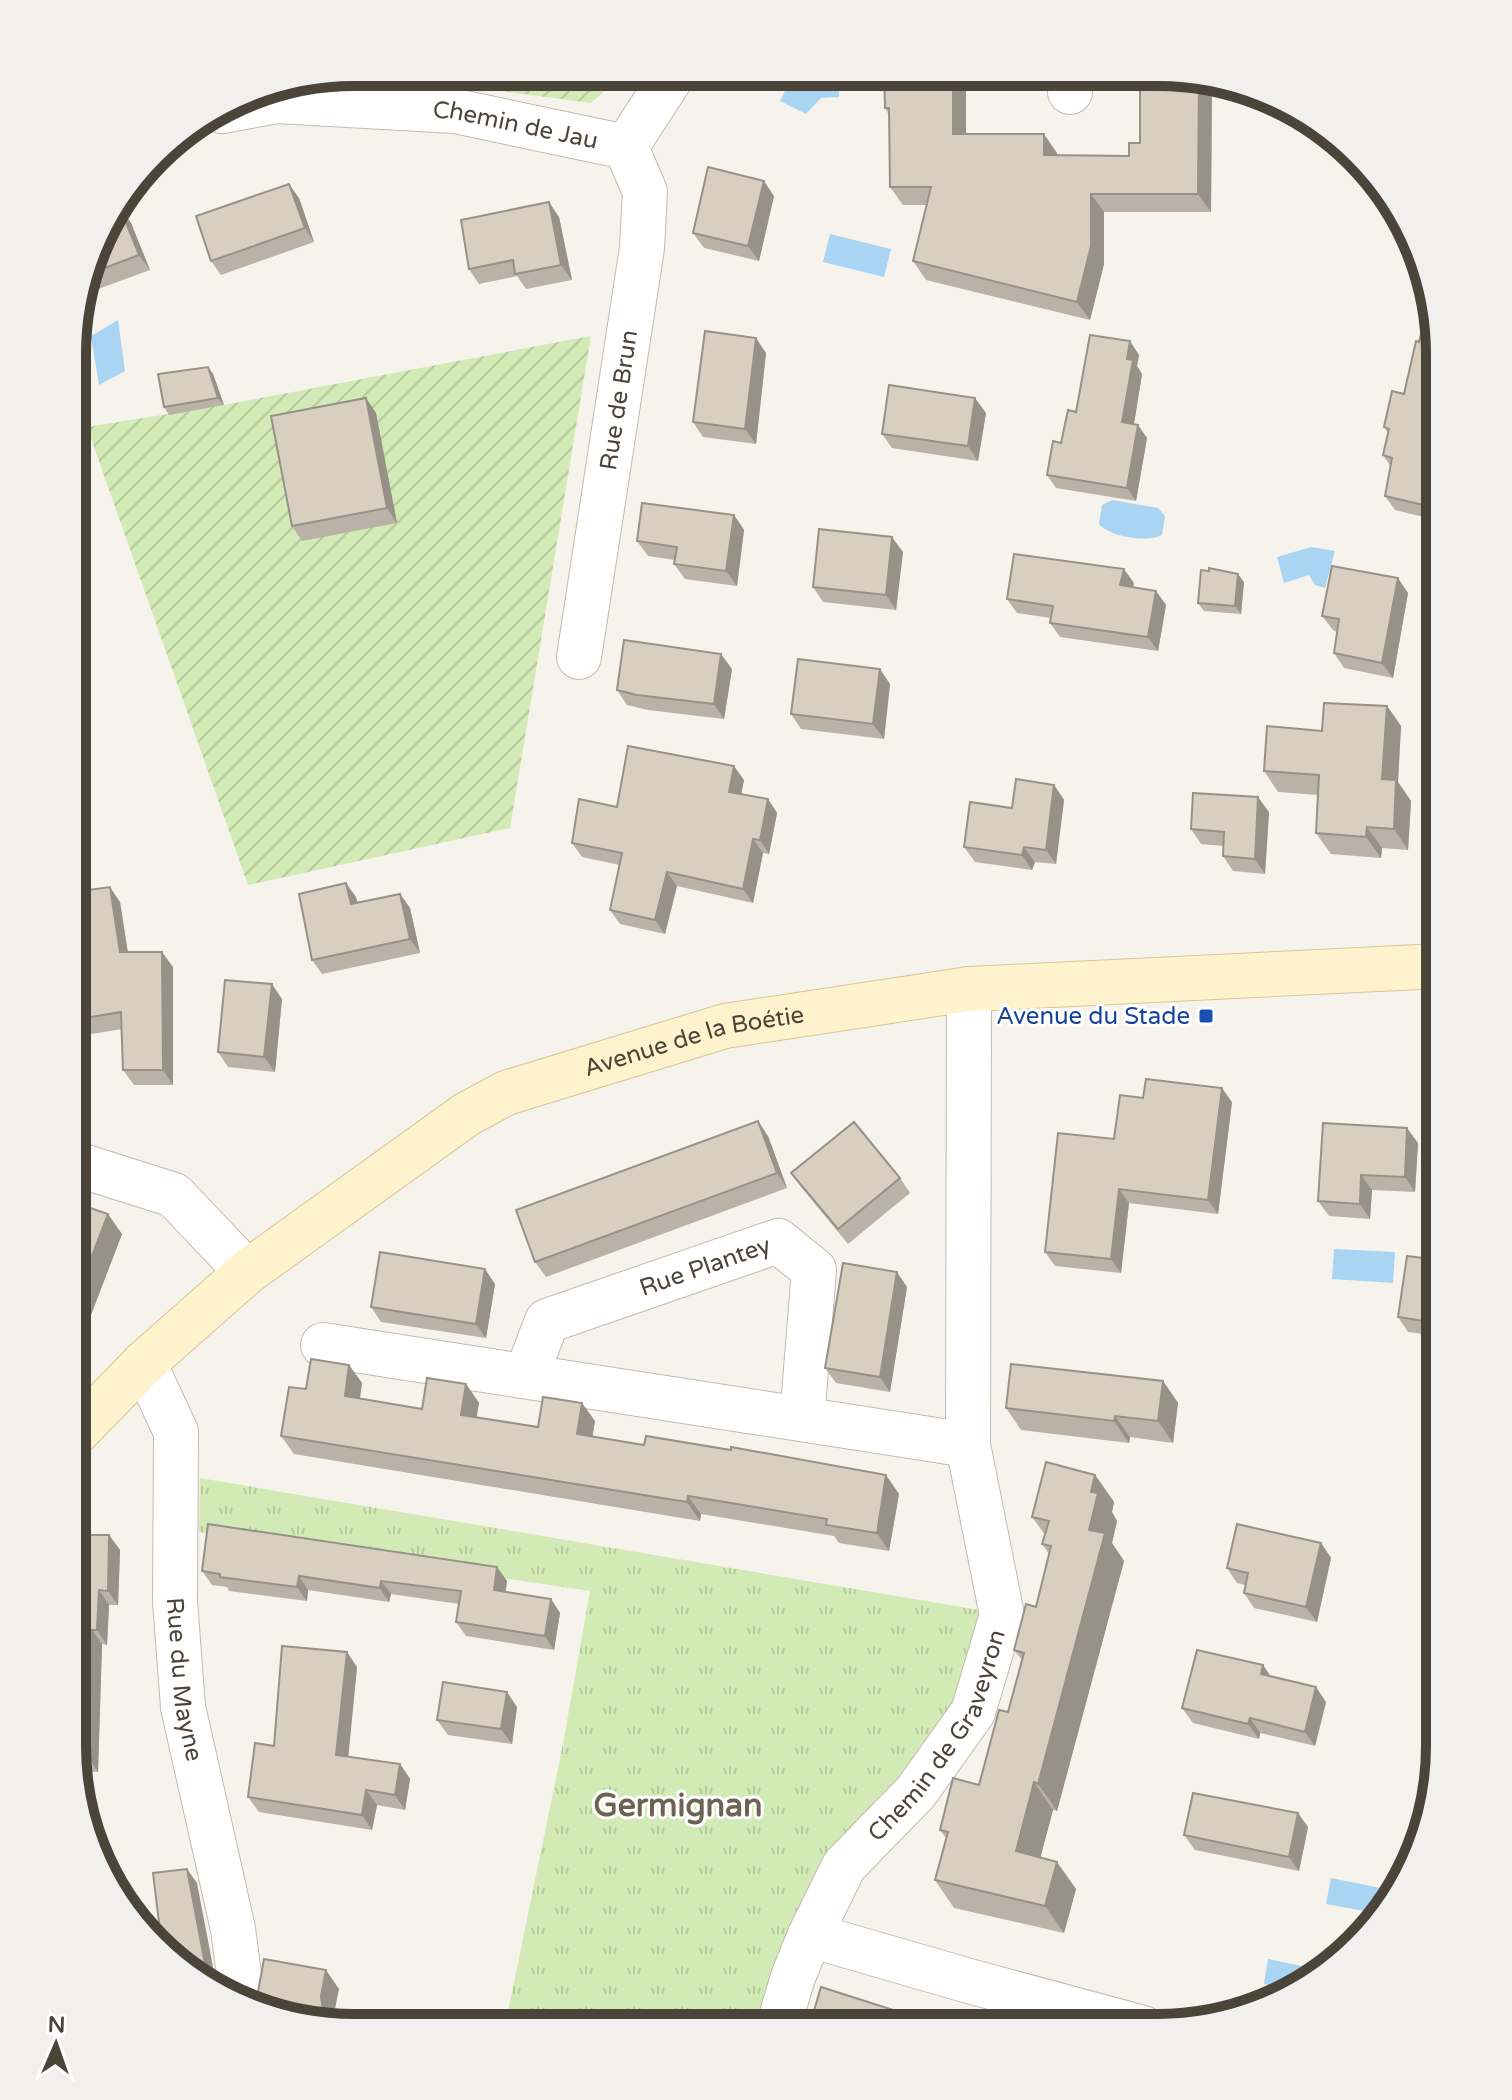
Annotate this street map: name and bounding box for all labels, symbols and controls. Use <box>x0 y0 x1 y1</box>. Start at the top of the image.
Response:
street label: Chemin de Jau <box>432 96 601 156</box>
street label: Rue de Brun <box>594 328 644 472</box>
street label: Avenue de la Boétie <box>581 1000 806 1083</box>
place label: Avenue du Stade <box>996 1002 1190 1031</box>
marker: Avenue du Stade <box>1197 1007 1215 1025</box>
street label: Rue Plantey <box>636 1231 775 1303</box>
street label: Rue du Mayne <box>160 1596 209 1764</box>
street label: Chemin de Graveyron <box>862 1626 1012 1848</box>
district label: Germignan <box>593 1787 763 1825</box>
north arrow <box>16 2004 96 2084</box>
text: N <box>47 2012 66 2038</box>

